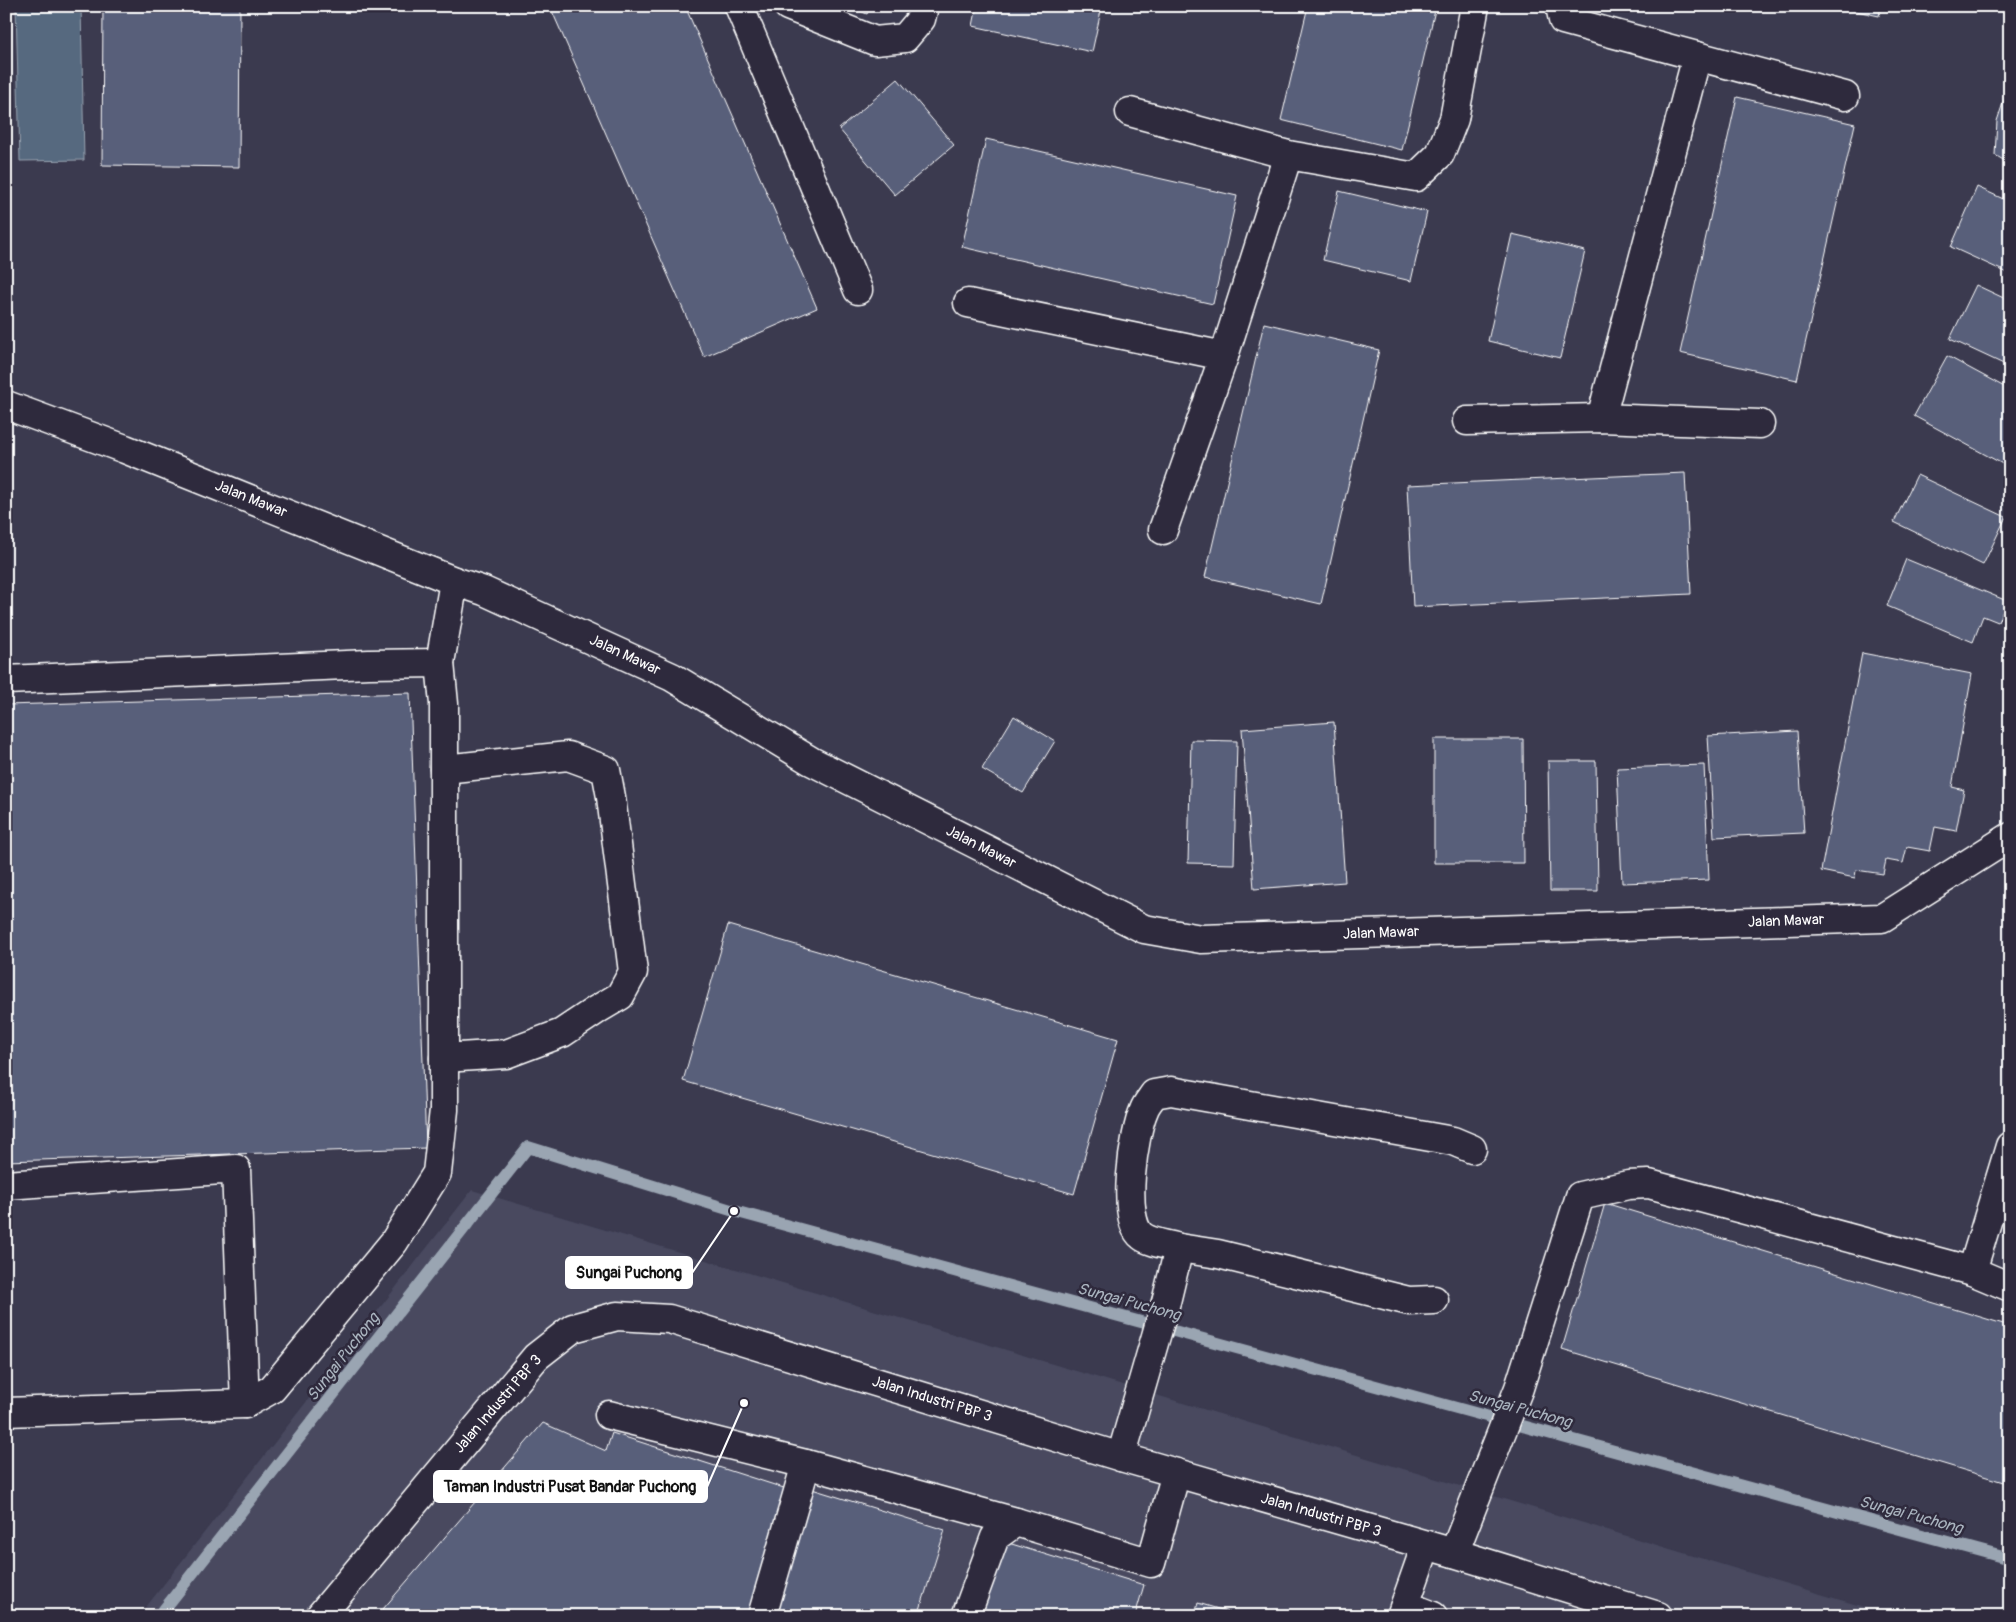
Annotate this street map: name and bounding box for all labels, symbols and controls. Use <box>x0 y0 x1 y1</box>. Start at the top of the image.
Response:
street label: Jalan Mawar <box>212 476 290 522</box>
street label: Jalan Mawar <box>586 630 664 680</box>
street label: Jalan Mawar <box>943 821 1020 873</box>
street label: Jalan Mawar <box>1748 910 1825 932</box>
street label: Jalan Mawar <box>1343 922 1420 944</box>
callout: Sungai Puchong <box>566 1257 692 1288</box>
text: Sungai Puchong <box>576 1263 682 1283</box>
water label: Sungai Puchong <box>1075 1279 1185 1326</box>
water label: Sungai Puchong <box>302 1307 385 1405</box>
street label: Jalan Industri PBP 3 <box>450 1351 546 1457</box>
street label: Jalan Industri PBP 3 <box>870 1372 994 1426</box>
water label: Sungai Puchong <box>1466 1386 1576 1433</box>
callout: Taman Industri Pusat Bandar Puchong <box>434 1471 707 1502</box>
text: Taman Industri Pusat Bandar Puchong <box>443 1477 696 1497</box>
street label: Jalan Industri PBP 3 <box>1259 1489 1383 1541</box>
water label: Sungai Puchong <box>1857 1492 1967 1539</box>

